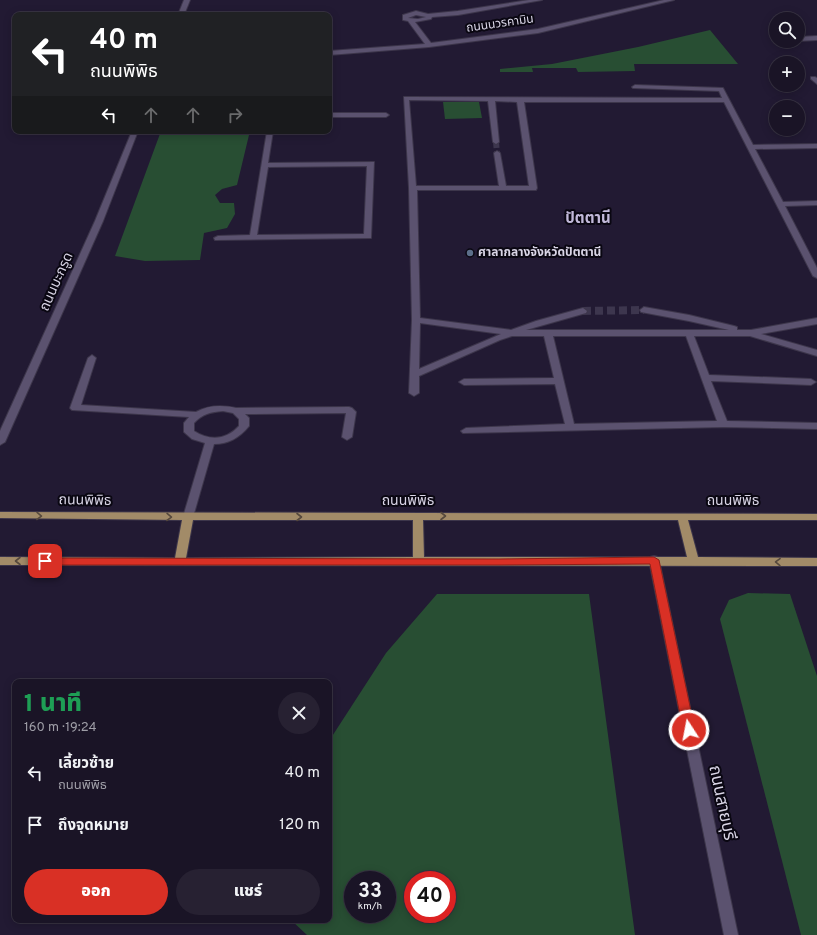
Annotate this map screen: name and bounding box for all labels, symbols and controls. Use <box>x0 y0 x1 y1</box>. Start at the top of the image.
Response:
street label: ถนนนวรคามิน <box>465 11 535 37</box>
map controls <box>769 12 805 136</box>
button: search <box>769 12 805 48</box>
text: 40 m <box>90 23 158 59</box>
icon: left <box>24 28 76 80</box>
button: + <box>769 56 805 92</box>
text: ถนนพิพิธ <box>90 61 158 84</box>
button: − <box>769 100 805 136</box>
icon: left <box>98 104 120 126</box>
icon: ahead <box>140 104 162 126</box>
icon: ahead <box>182 104 204 126</box>
icon: right <box>224 104 246 126</box>
district label: ปัตตานี <box>565 209 611 229</box>
place label: ศาลากลางจังหวัดปัตตานี <box>478 245 601 261</box>
marker: ศาลากลางจังหวัดปัตตานี <box>465 248 475 258</box>
street label: ถนนมะกรูด <box>36 250 78 314</box>
street label: ถนนพิพิธ <box>59 492 111 510</box>
street label: ถนนพิพิธ <box>382 493 434 510</box>
street label: ถนนพิพิธ <box>707 493 759 510</box>
one-way arrow <box>36 512 42 520</box>
one-way arrow <box>440 512 446 520</box>
one-way arrow <box>166 513 172 521</box>
one-way arrow <box>296 513 302 521</box>
pin <box>28 544 62 578</box>
icon: arrive <box>34 550 56 572</box>
one-way arrow <box>15 557 21 565</box>
one-way arrow <box>775 557 781 566</box>
text: 1 นาที <box>24 690 82 720</box>
button: close <box>278 692 320 734</box>
position arrow <box>668 709 710 751</box>
text: 160 m · 19:24 <box>24 720 97 736</box>
text: เลี้ยวซ้าย <box>58 755 114 774</box>
icon: left <box>24 762 46 784</box>
street label: ถนนสายบุรี <box>702 763 740 843</box>
text: 40 m <box>285 764 320 783</box>
text: ถนนพิพิธ <box>58 778 107 794</box>
icon: arrive <box>24 814 46 836</box>
text: 120 m <box>279 816 320 835</box>
text: ถึงจุดหมาย <box>58 817 129 836</box>
button: ออก <box>24 869 168 915</box>
button: แชร์ <box>176 869 320 915</box>
speed limit sign: 40 <box>404 871 456 923</box>
text: 33 <box>358 879 382 905</box>
text: km/h <box>358 900 382 913</box>

